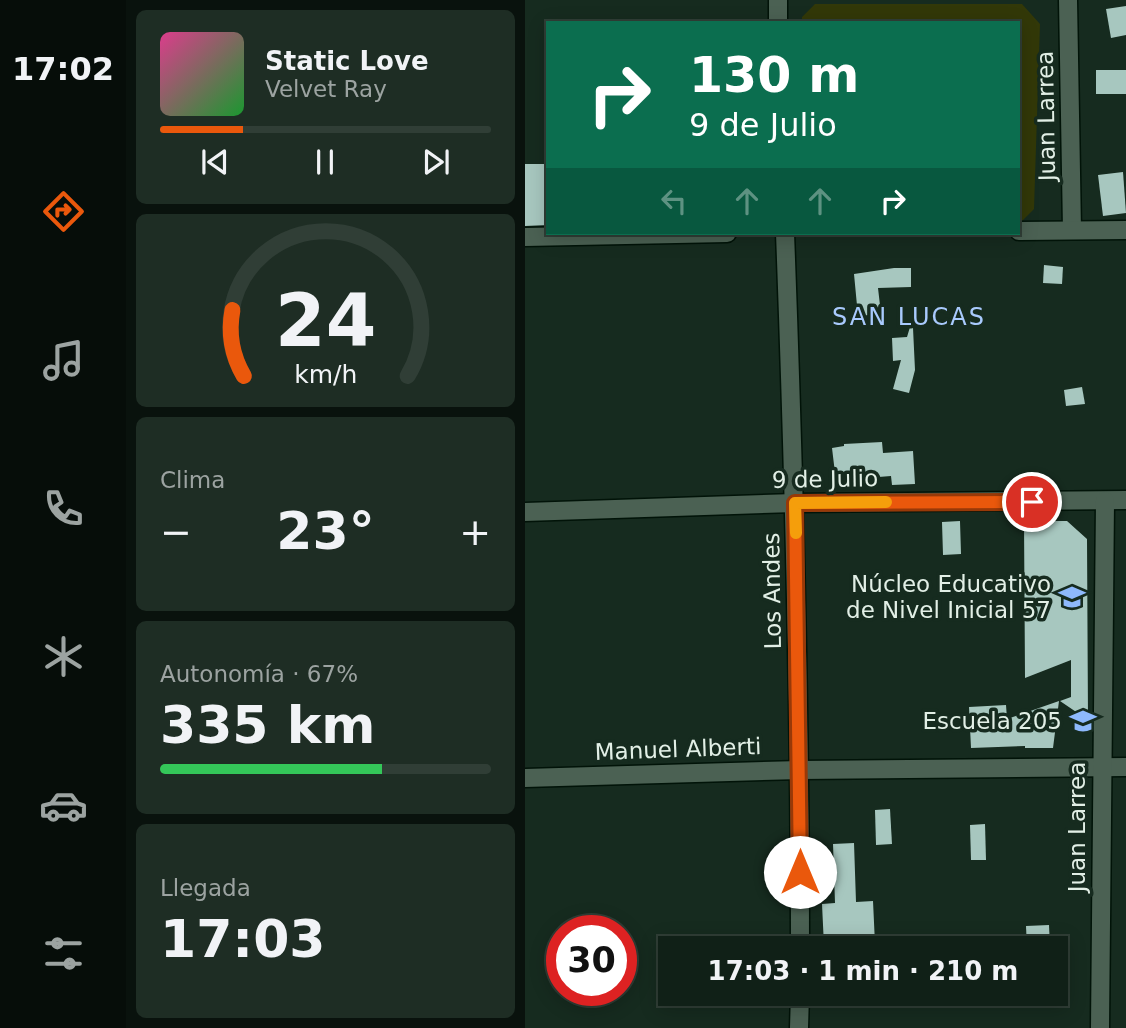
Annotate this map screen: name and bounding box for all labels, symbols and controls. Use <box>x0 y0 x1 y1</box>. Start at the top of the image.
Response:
text: Static Love <box>265 46 429 76</box>
text: 130 m <box>689 47 859 104</box>
icon: right <box>574 49 665 140</box>
text: 17:02 <box>12 50 114 88</box>
street label: Juan Larrea <box>1032 51 1060 183</box>
text: Velvet Ray <box>265 76 387 102</box>
text: 9 de Julio <box>689 106 837 144</box>
icon: previous <box>196 143 234 181</box>
icon: pause <box>306 143 344 181</box>
icon: next <box>417 143 455 181</box>
icon: left <box>655 182 693 220</box>
icon: ahead <box>728 182 766 220</box>
icon: ahead <box>801 182 839 220</box>
icon: right <box>874 182 912 220</box>
icon: directions <box>39 187 88 236</box>
text: 24 <box>275 279 376 364</box>
district label: SAN LUCAS <box>832 303 986 331</box>
icon: music <box>39 336 88 385</box>
text: km/h <box>294 360 357 389</box>
street label: 9 de Julio <box>772 465 878 493</box>
text: Clima <box>160 467 225 493</box>
pin <box>1002 472 1062 532</box>
icon: arrive <box>1013 483 1051 521</box>
icon: phone <box>39 484 88 533</box>
text: 23° <box>276 501 375 561</box>
text: − <box>160 510 192 554</box>
text: + <box>459 510 491 554</box>
street label: Los Andes <box>758 532 786 650</box>
place label: Núcleo Educativo de Nivel Inicial 57 <box>846 571 1051 623</box>
school or university icon: Núcleo Educativo de Nivel Inicial 57 <box>1057 582 1087 612</box>
icon: climate <box>39 632 88 681</box>
text: Autonomía · 67% <box>160 661 358 687</box>
text: 335 km <box>160 695 375 755</box>
school or university icon: Escuela 205 <box>1068 706 1098 736</box>
place label: Escuela 205 <box>922 708 1062 734</box>
street label: Manuel Alberti <box>594 733 762 765</box>
street label: Juan Larrea <box>1064 762 1090 894</box>
icon: car <box>39 781 88 830</box>
position arrow <box>763 835 837 909</box>
text: Llegada <box>160 875 251 901</box>
text: 17:03 <box>160 909 326 969</box>
speed limit sign: 30 <box>546 915 637 1006</box>
icon: filters <box>39 929 88 978</box>
text: 17:03 · 1 min · 210 m <box>708 956 1018 986</box>

